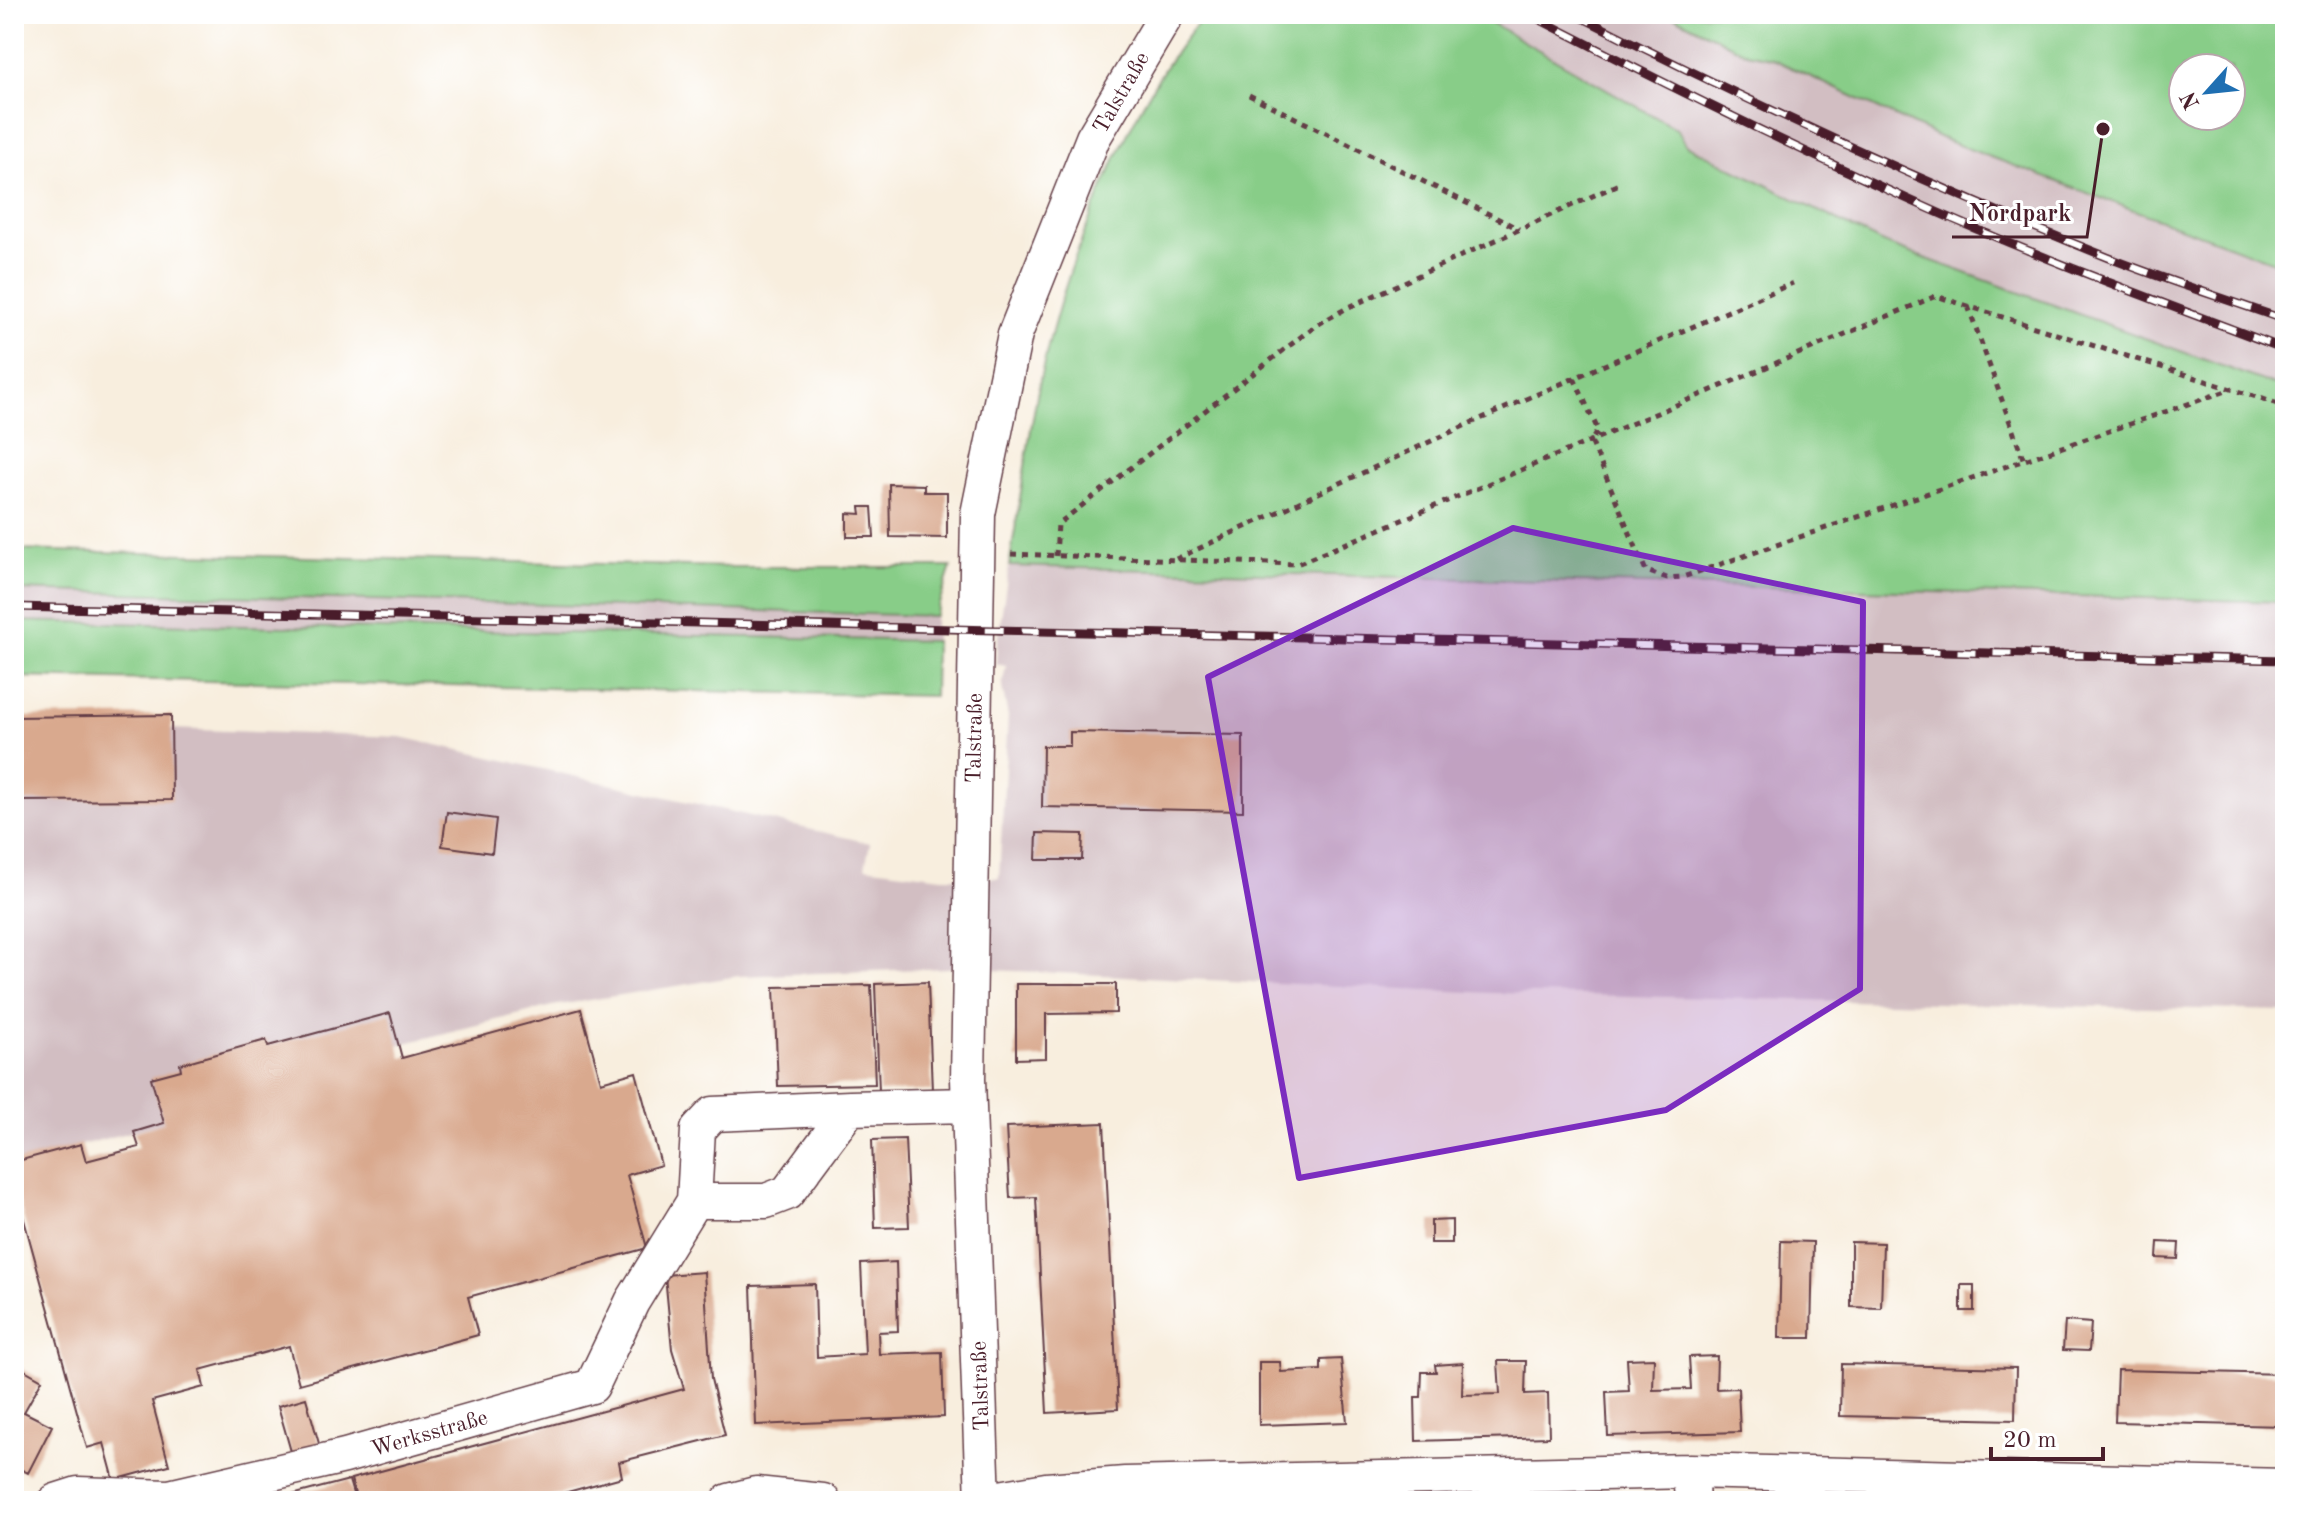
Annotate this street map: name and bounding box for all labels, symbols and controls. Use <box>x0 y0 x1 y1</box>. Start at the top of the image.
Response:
street label: Talstraße <box>1090 48 1154 138</box>
north arrow <box>2167 52 2247 132</box>
text: N <box>2177 88 2205 113</box>
callout: Nordpark <box>1952 189 2087 237</box>
text: Nordpark <box>1969 203 2071 227</box>
street label: Talstraße <box>963 693 987 783</box>
street label: Talstraße <box>968 1340 994 1431</box>
street label: Werksstraße <box>369 1407 490 1461</box>
scale bar <box>1991 1411 2103 1461</box>
text: 20 m <box>2003 1429 2057 1453</box>

